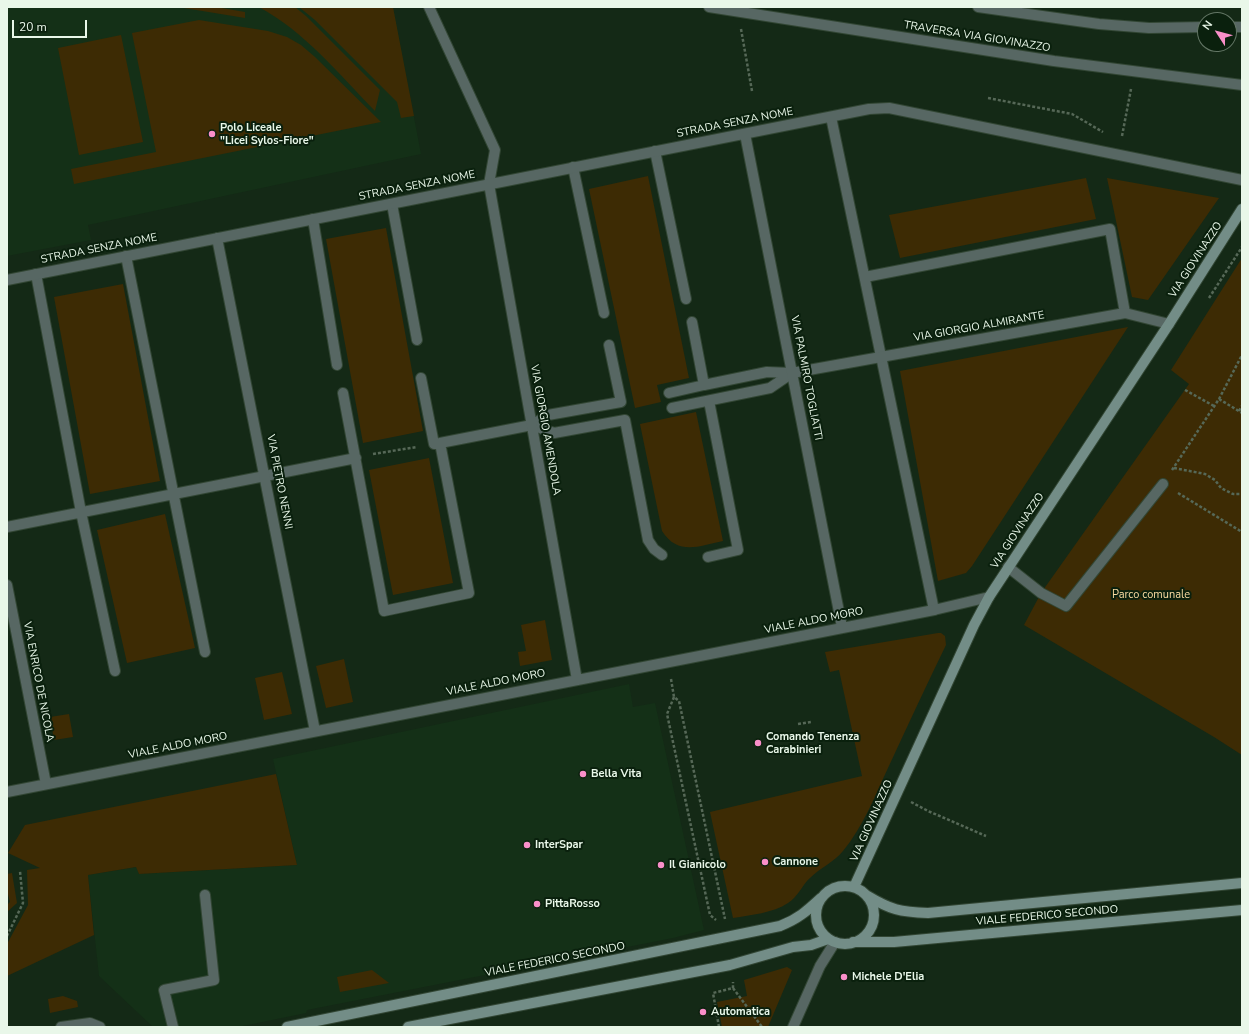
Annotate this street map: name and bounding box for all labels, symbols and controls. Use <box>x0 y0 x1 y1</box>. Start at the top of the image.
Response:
scale bar <box>14 12 89 38</box>
north arrow <box>1197 12 1237 52</box>
text: N <box>1199 18 1216 33</box>
text: 20 m <box>19 19 47 35</box>
street label: TRAVERSA VIA GIOVINAZZO <box>903 19 1051 55</box>
street label: STRADA SENZA NOME <box>676 105 794 141</box>
place label: Polo Liceale "Licei Sylos-Fiore" <box>220 121 314 147</box>
marker: Polo Liceale "Licei Sylos-Fiore" <box>207 129 217 139</box>
street label: STRADA SENZA NOME <box>358 168 476 204</box>
street label: VIA GIOVINAZZO <box>1167 220 1225 300</box>
street label: STRADA SENZA NOME <box>40 231 158 267</box>
street label: VIA GIORGIO ALMIRANTE <box>913 309 1045 345</box>
street label: VIA PALMIRO TOGLIATTI <box>787 314 825 442</box>
street label: VIA GIORGIO AMENDOLA <box>527 364 563 496</box>
street label: VIA PIETRO NENNI <box>263 434 295 530</box>
street label: VIA GIOVINAZZO <box>989 491 1047 571</box>
park label: Parco comunale <box>1112 588 1190 602</box>
street label: VIALE ALDO MORO <box>763 605 865 637</box>
street label: VIA ENRICO DE NICOLA <box>20 621 56 743</box>
street label: VIALE ALDO MORO <box>445 667 547 699</box>
street label: VIALE ALDO MORO <box>127 730 229 762</box>
place label: Comando Tenenza Carabinieri <box>766 730 859 756</box>
marker: Comando Tenenza Carabinieri <box>753 738 763 748</box>
place label: Bella Vita <box>591 767 641 781</box>
marker: Bella Vita <box>578 769 588 779</box>
street label: VIA GIOVINAZZO <box>848 778 896 864</box>
place label: InterSpar <box>535 838 583 852</box>
marker: InterSpar <box>522 840 532 850</box>
place label: Cannone <box>773 855 818 869</box>
marker: Cannone <box>760 857 770 867</box>
place label: Il Gianicolo <box>669 858 726 872</box>
marker: Il Gianicolo <box>656 860 666 870</box>
place label: PittaRosso <box>545 897 600 911</box>
marker: PittaRosso <box>532 899 542 909</box>
street label: VIALE FEDERICO SECONDO <box>975 903 1119 929</box>
street label: VIALE FEDERICO SECONDO <box>484 940 626 980</box>
place label: Michele D'Elia <box>852 970 924 984</box>
marker: Michele D'Elia <box>839 972 849 982</box>
place label: Automatica <box>711 1005 770 1019</box>
marker: Automatica <box>698 1007 708 1017</box>

